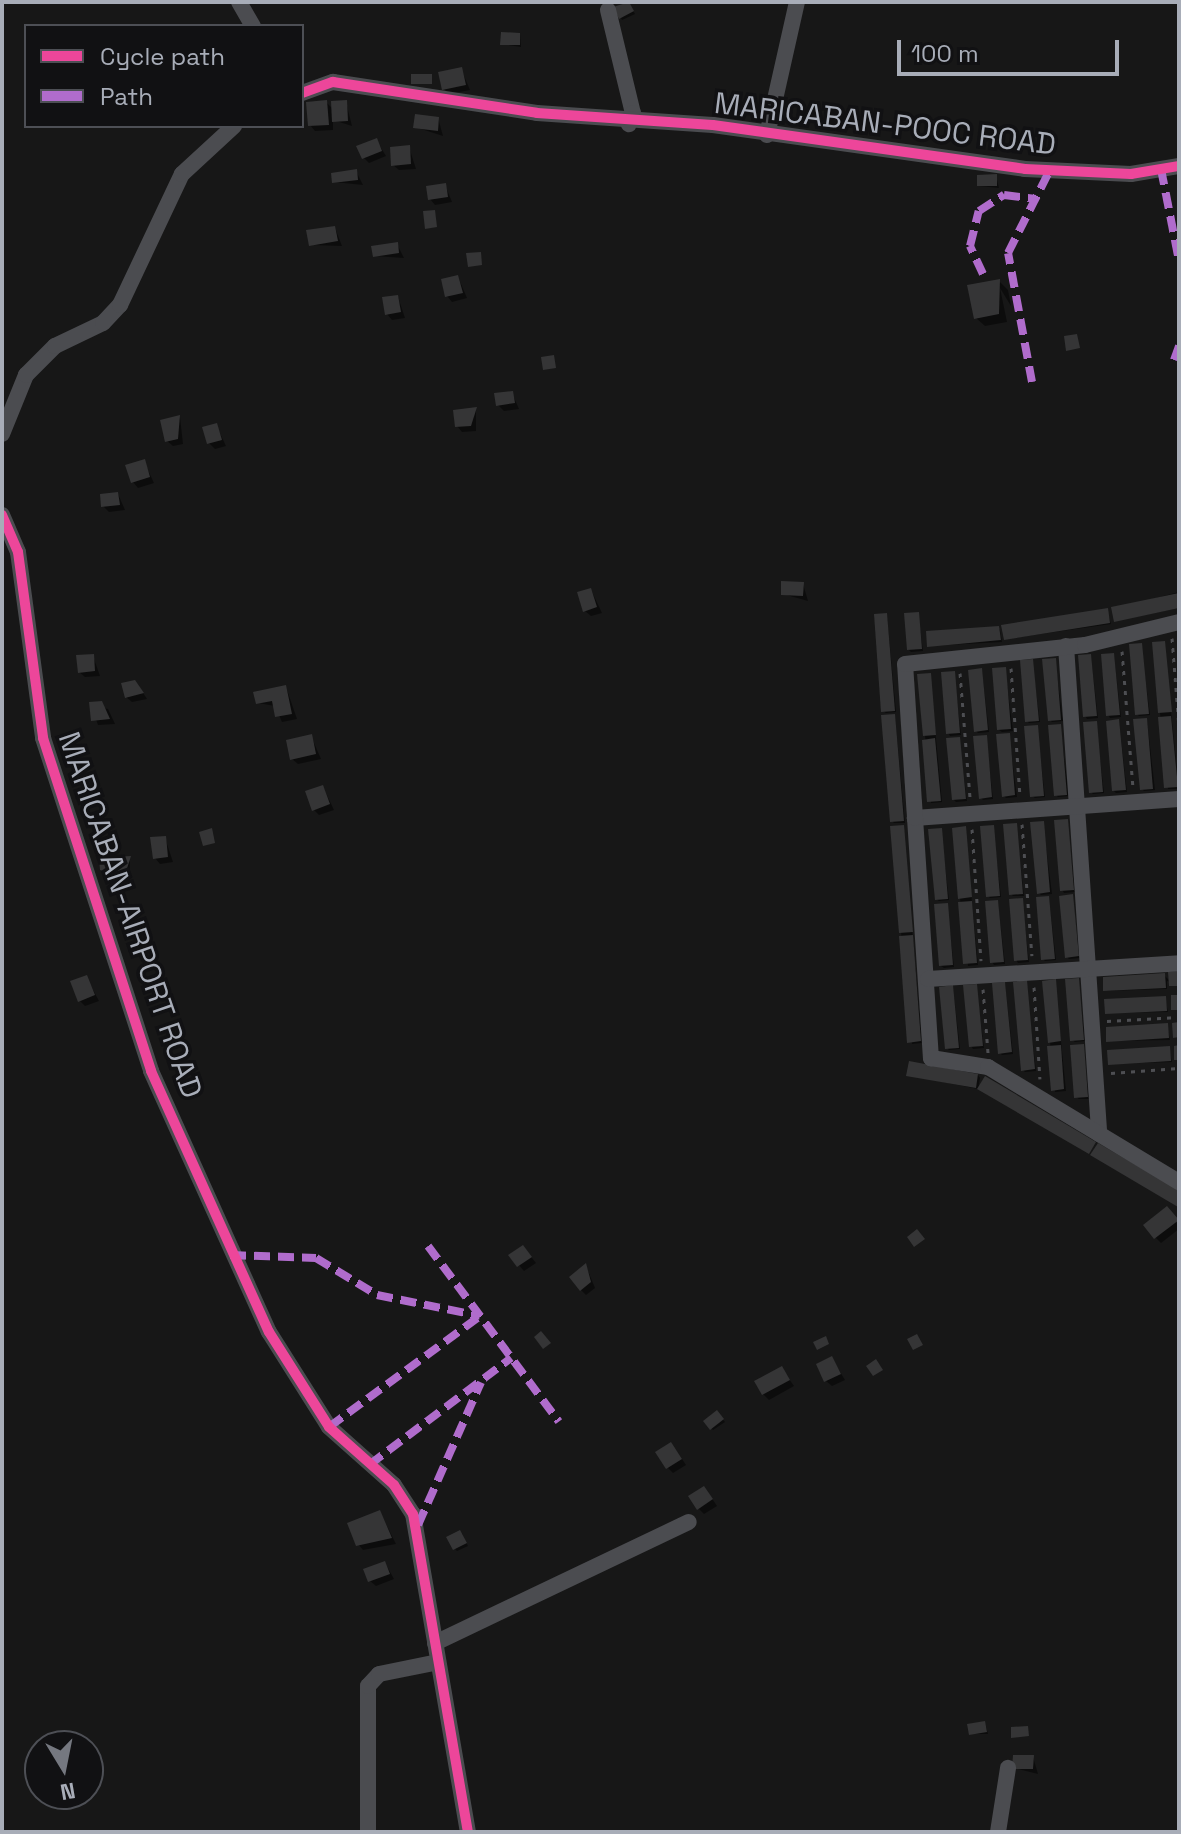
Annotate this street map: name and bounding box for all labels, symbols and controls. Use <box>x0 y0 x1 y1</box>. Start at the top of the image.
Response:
legend <box>24 24 304 128</box>
scale bar <box>901 24 1123 74</box>
text: 100 m <box>911 38 979 69</box>
text: Cycle path <box>100 41 225 72</box>
text: Path <box>100 81 153 112</box>
street label: MARICABAN-POOC ROAD <box>712 85 1058 163</box>
street label: MARICABAN-AIRPORT ROAD <box>50 727 210 1103</box>
north arrow <box>24 1730 104 1810</box>
text: N <box>58 1777 78 1807</box>

